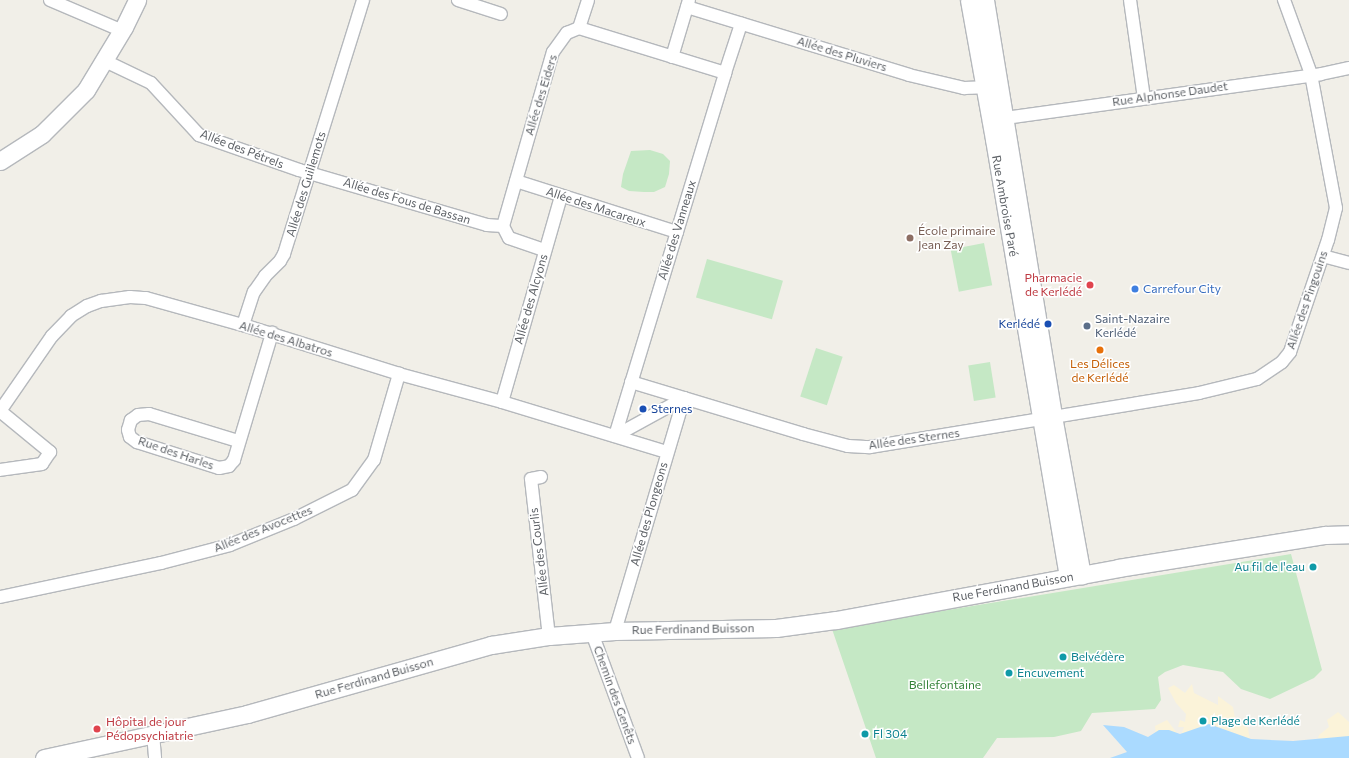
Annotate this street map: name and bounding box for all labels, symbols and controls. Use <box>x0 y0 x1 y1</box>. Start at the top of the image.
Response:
street label: Allée des Pluviers <box>795 33 889 75</box>
street label: Allée des Eiders <box>522 53 560 137</box>
street label: Rue Alphonse Daudet <box>1111 79 1229 109</box>
street label: Allée des Pétrels <box>198 126 286 172</box>
street label: Allée des Guillemots <box>283 130 329 238</box>
street label: Rue Ambroise Paré <box>989 154 1021 258</box>
street label: Allée des Fous de Bassan <box>342 175 472 227</box>
street label: Allée des Vanneaux <box>655 178 699 282</box>
street label: Allée des Macareux <box>544 184 648 230</box>
place label: École primaire Jean Zay <box>918 224 996 252</box>
marker: École primaire Jean Zay <box>905 233 915 243</box>
street label: Allée des Pingouins <box>1283 249 1331 351</box>
street label: Allée des Alcyons <box>511 252 551 346</box>
place label: Pharmacie de Kerlédé <box>1024 271 1082 299</box>
marker: Pharmacie de Kerlédé <box>1085 280 1095 290</box>
place label: Carrefour City <box>1143 282 1221 296</box>
marker: Carrefour City <box>1130 284 1140 294</box>
place label: Saint-Nazaire Kerlédé <box>1095 312 1170 340</box>
place label: Kerlédé <box>999 317 1040 331</box>
street label: Allée des Albatros <box>237 318 335 360</box>
marker: Kerlédé <box>1043 319 1053 329</box>
marker: Saint-Nazaire Kerlédé <box>1082 321 1092 331</box>
marker: Les Délices de Kerlédé <box>1095 345 1105 355</box>
place label: Les Délices de Kerlédé <box>1070 357 1130 385</box>
place label: Sternes <box>651 402 693 416</box>
marker: Sternes <box>638 404 648 414</box>
street label: Allée des Sternes <box>867 425 961 453</box>
street label: Rue des Harles <box>136 433 216 473</box>
street label: Allée des Plongeons <box>627 460 671 568</box>
street label: Allée des Avocettes <box>212 503 314 555</box>
street label: Allée des Courlis <box>526 507 552 597</box>
place label: Au fil de l'eau <box>1234 560 1305 574</box>
marker: Au fil de l'eau <box>1308 562 1318 572</box>
street label: Rue Ferdinand Buisson <box>951 569 1075 605</box>
street label: Rue Ferdinand Buisson <box>632 621 754 637</box>
street label: Chemin des Genêts <box>590 644 640 746</box>
place label: Belvédère <box>1071 650 1125 664</box>
marker: Belvédère <box>1058 652 1068 662</box>
street label: Rue Ferdinand Buisson <box>313 654 435 702</box>
place label: Encuvement <box>1017 666 1085 680</box>
marker: Encuvement <box>1004 668 1014 678</box>
park label: Bellefontaine <box>909 678 981 692</box>
place label: Plage de Kerlédé <box>1211 714 1300 728</box>
place label: Hôpital de jour Pédopsychiatrie <box>106 715 193 743</box>
marker: Plage de Kerlédé <box>1198 716 1208 726</box>
marker: Hôpital de jour Pédopsychiatrie <box>91 723 103 735</box>
place label: Fl 304 <box>873 727 907 741</box>
marker: Fl 304 <box>860 729 870 739</box>

